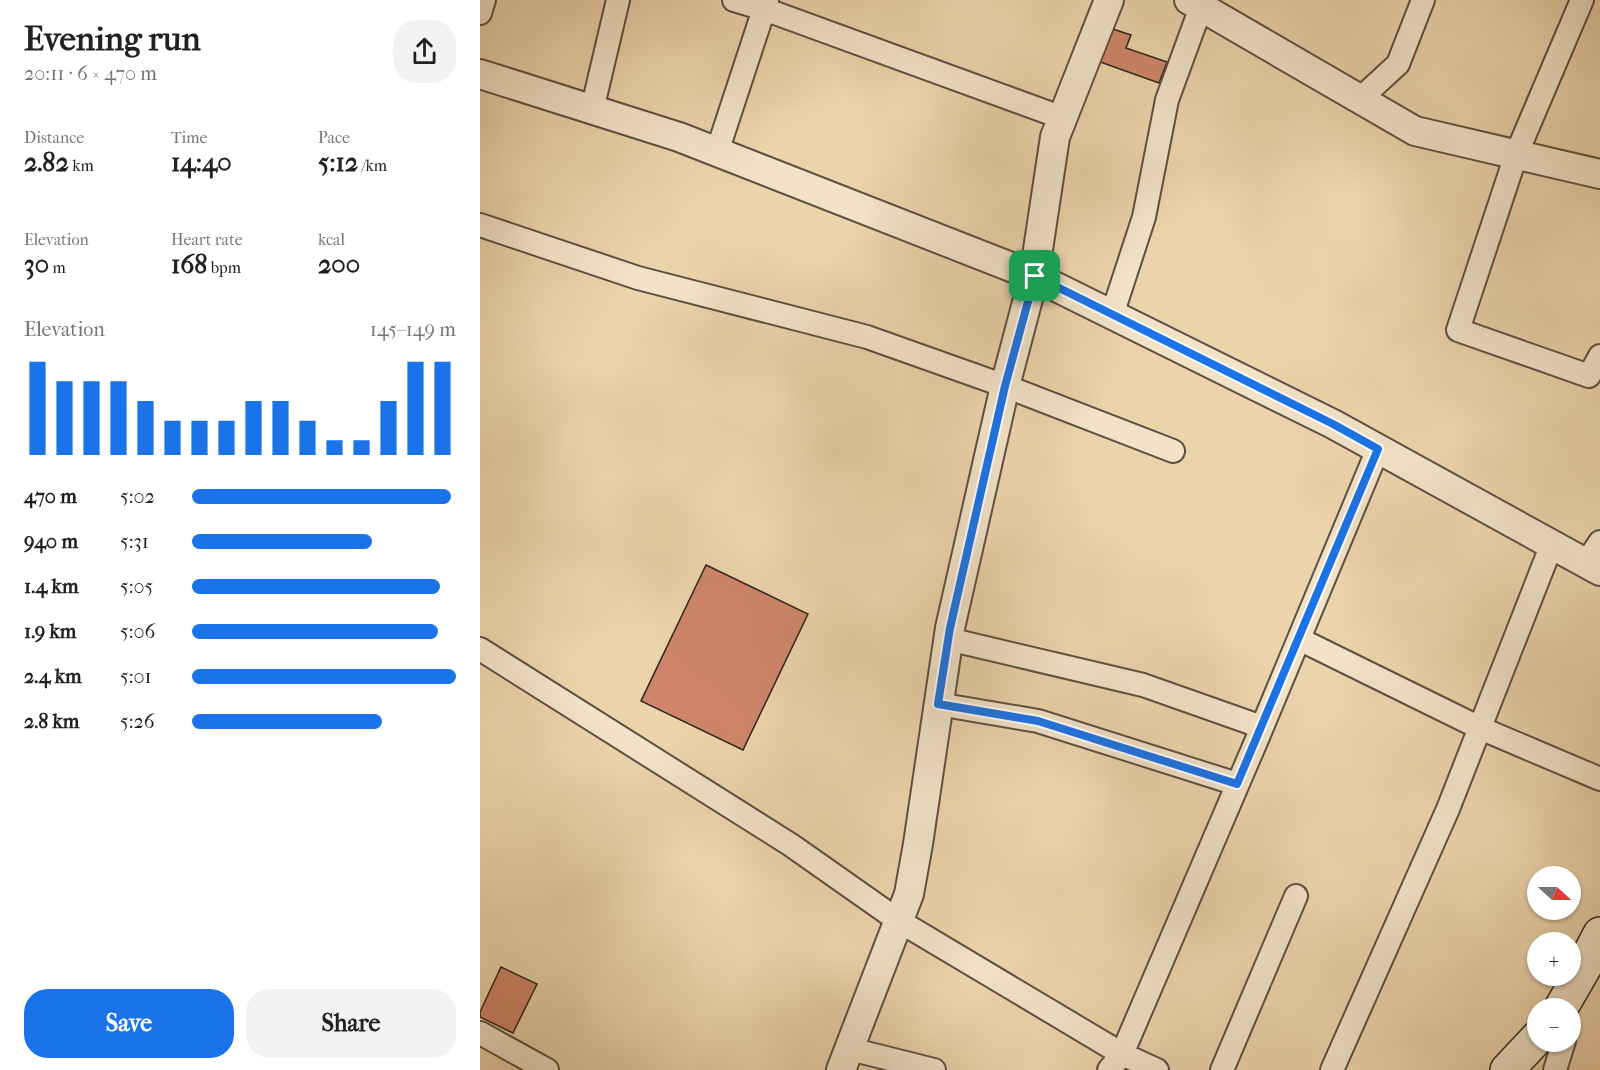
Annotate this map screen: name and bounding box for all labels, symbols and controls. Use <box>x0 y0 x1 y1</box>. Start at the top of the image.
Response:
text: Evening run <box>24 20 201 59</box>
button: share <box>393 20 456 83</box>
text: 20:11 · 6 × 470 m <box>24 62 157 85</box>
text: Distance <box>24 128 84 147</box>
text: Time <box>171 128 207 147</box>
text: Pace <box>318 128 350 147</box>
text: 2.82 <box>24 147 69 178</box>
text: 14:40 <box>171 147 232 178</box>
text: 5:12 <box>318 147 358 178</box>
text: km <box>69 156 94 175</box>
text: /km <box>358 156 387 175</box>
text: Elevation <box>24 230 89 249</box>
text: Heart rate <box>171 230 243 249</box>
text: kcal <box>318 230 345 249</box>
text: 30 <box>24 249 49 280</box>
text: 168 <box>171 249 207 280</box>
text: 200 <box>318 249 360 280</box>
pin <box>1009 250 1060 301</box>
text: m <box>49 258 66 277</box>
text: bpm <box>207 258 241 277</box>
icon: arrive <box>1018 259 1051 292</box>
text: Elevation <box>24 318 105 341</box>
text: 145–149 m <box>370 318 456 341</box>
text: 470 m <box>24 485 77 508</box>
text: 5:02 <box>120 485 155 508</box>
text: 940 m <box>24 530 78 553</box>
text: 5:31 <box>120 530 149 553</box>
text: 1.4 km <box>24 575 79 598</box>
text: 5:05 <box>120 575 153 598</box>
text: 1.9 km <box>24 620 76 643</box>
text: 5:06 <box>120 620 155 643</box>
text: 2.4 km <box>24 665 82 688</box>
text: 5:01 <box>120 665 152 688</box>
text: 2.8 km <box>24 710 79 733</box>
text: 5:26 <box>120 710 155 733</box>
north arrow <box>1527 866 1581 920</box>
map controls <box>1527 866 1581 1052</box>
button: + <box>1527 932 1581 986</box>
button: Save <box>24 989 234 1058</box>
button: Share <box>246 989 456 1058</box>
button: − <box>1527 998 1581 1052</box>

